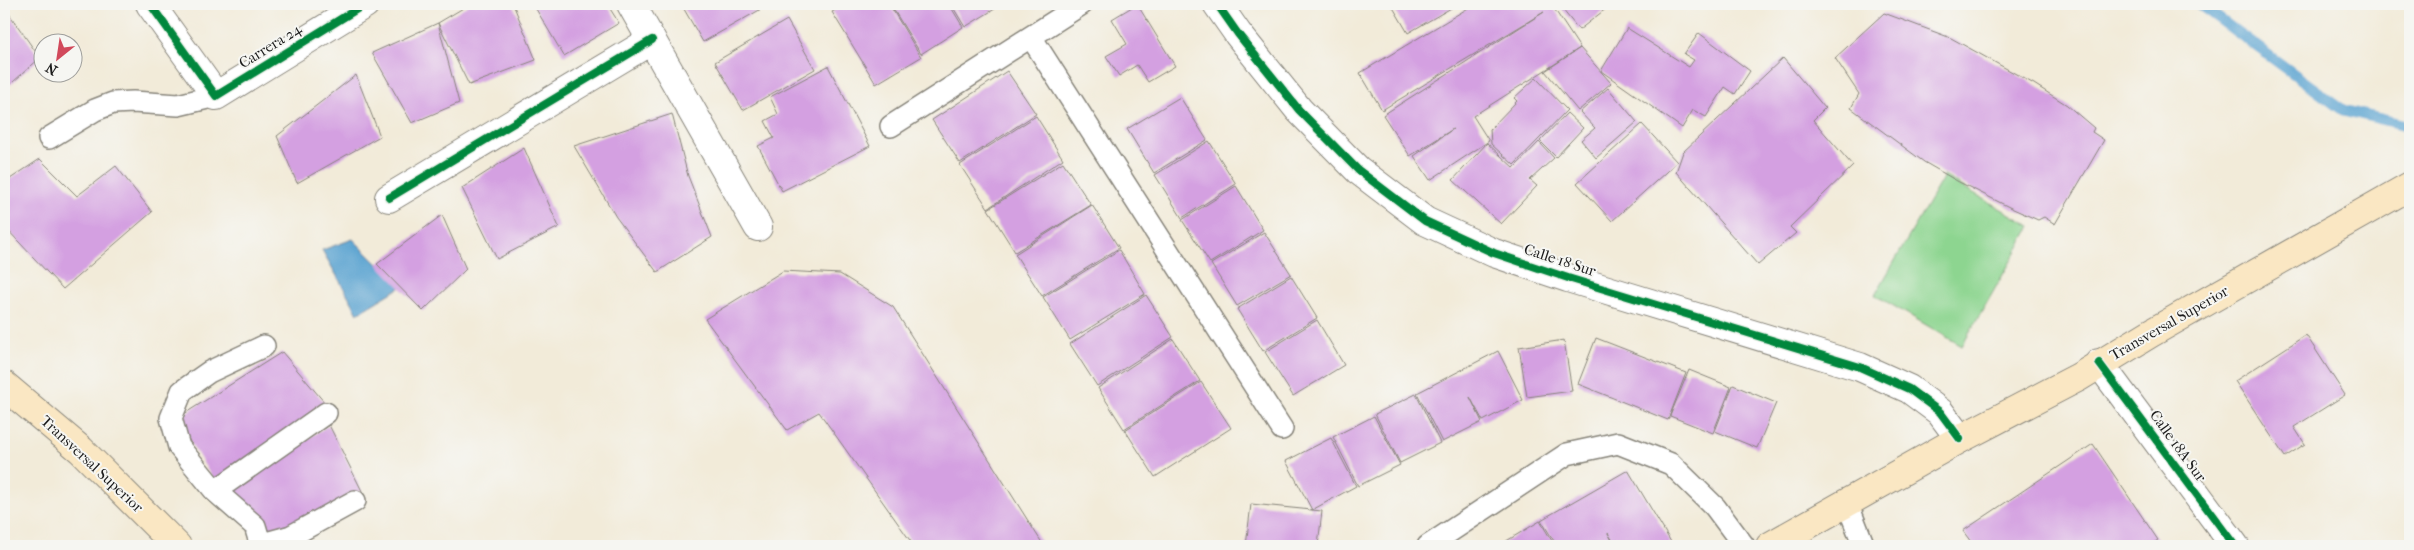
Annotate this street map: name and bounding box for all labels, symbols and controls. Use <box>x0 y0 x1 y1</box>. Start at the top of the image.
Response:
street label: Carrera 24 <box>235 19 306 72</box>
north arrow <box>32 32 82 82</box>
text: N <box>43 59 61 79</box>
street label: Calle 18 Sur <box>1522 240 1599 280</box>
street label: Transversal Superior <box>2107 281 2232 364</box>
street label: Calle 18A Sur <box>2146 407 2210 486</box>
street label: Transversal Superior <box>37 412 148 517</box>

